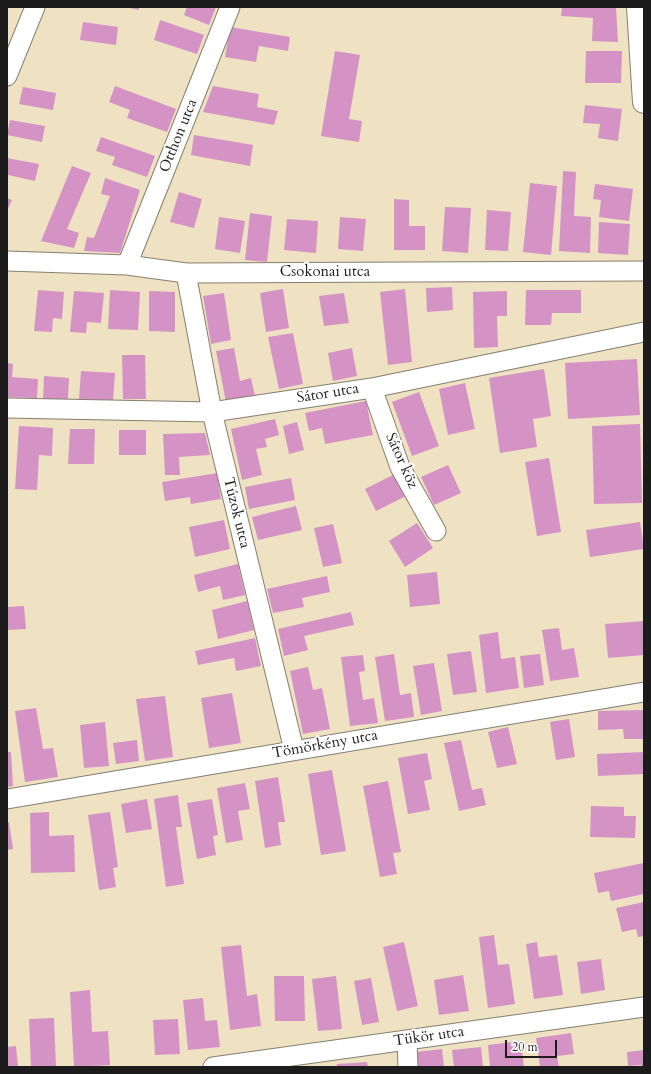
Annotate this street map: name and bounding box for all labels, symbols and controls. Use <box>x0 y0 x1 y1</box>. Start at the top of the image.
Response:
street label: Otthon utca <box>156 97 202 175</box>
street label: Csokonai utca <box>280 264 370 282</box>
street label: Sátor utca <box>296 380 360 408</box>
street label: Sátor köz <box>381 430 421 492</box>
street label: Túzok utca <box>219 476 253 550</box>
street label: Tömörkény utca <box>271 727 379 763</box>
street label: Tükör utca <box>393 1023 465 1051</box>
scale bar <box>507 1032 559 1058</box>
text: 20 m <box>512 1039 538 1055</box>

